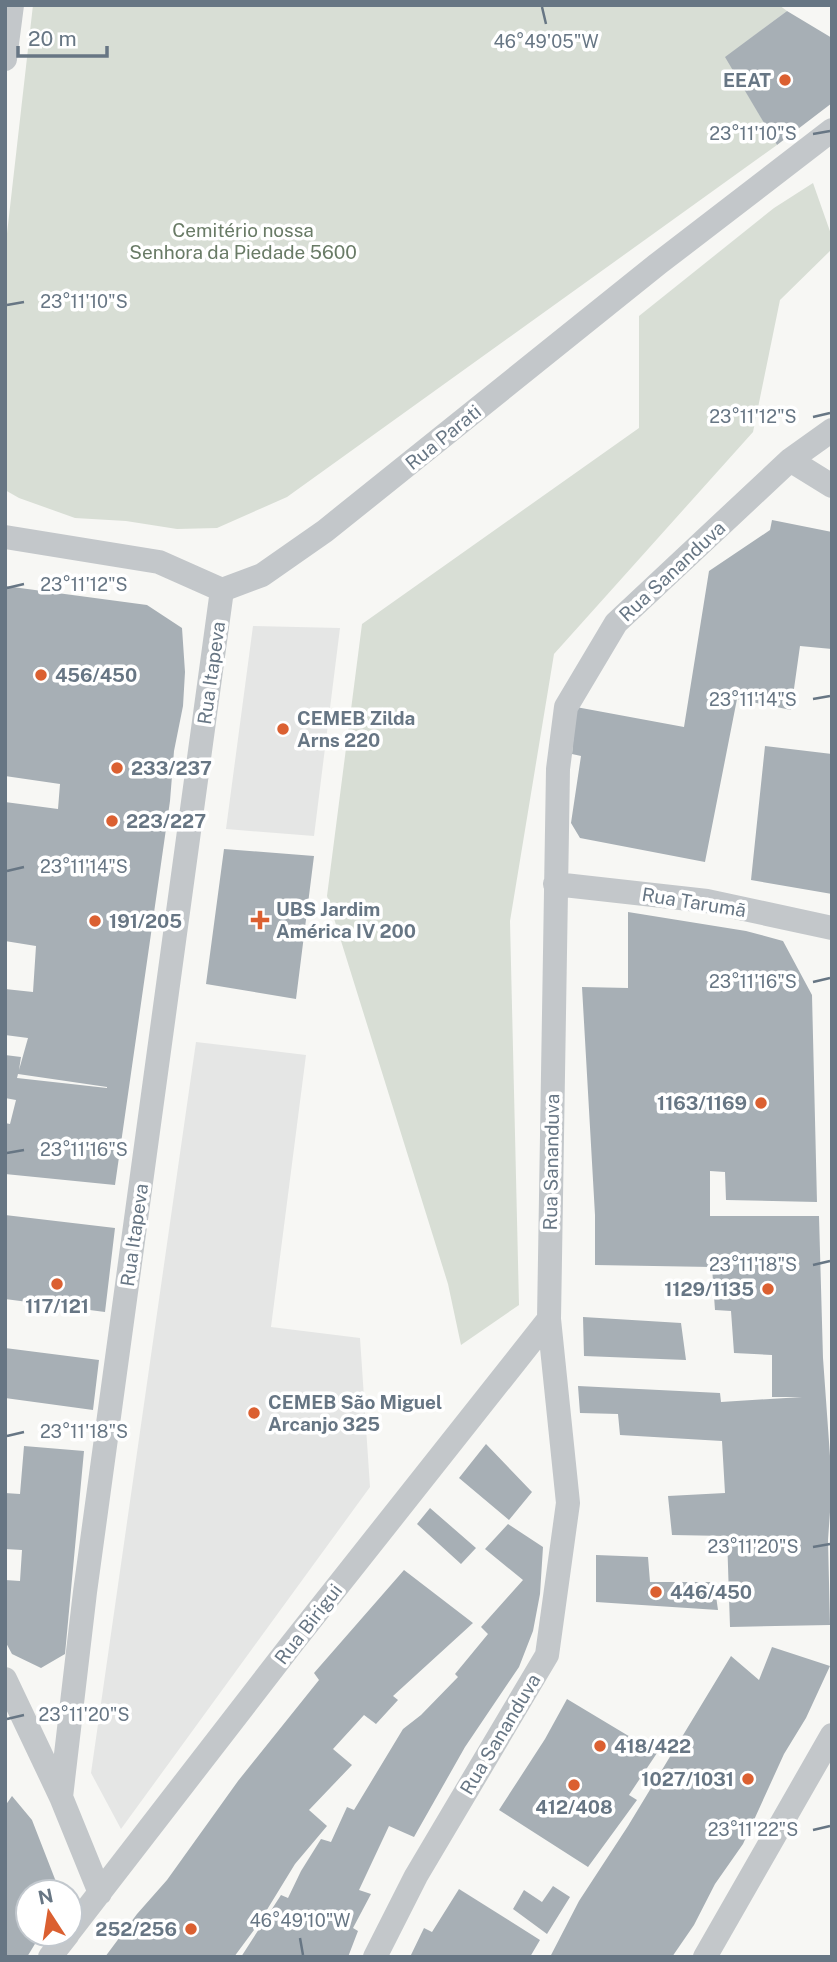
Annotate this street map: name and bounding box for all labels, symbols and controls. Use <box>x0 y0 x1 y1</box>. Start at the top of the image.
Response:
scale bar <box>18 14 107 58</box>
text: 20 m <box>28 26 77 51</box>
text: 46°49'05"W <box>493 31 599 52</box>
place label: EEAT <box>723 69 771 91</box>
marker: EEAT <box>777 72 793 88</box>
text: 23°11'10"S <box>709 123 797 144</box>
park label: Cemitério nossa Senhora da Piedade 5600 <box>129 219 357 263</box>
text: 23°11'10"S <box>40 291 128 312</box>
street label: Rua Parati <box>401 400 485 474</box>
text: 23°11'12"S <box>709 406 797 427</box>
street label: Rua Sananduva <box>615 516 729 626</box>
text: 23°11'12"S <box>40 574 128 595</box>
street label: Rua Itapeva <box>193 620 229 726</box>
place label: 456/450 <box>55 664 137 686</box>
marker: 456/450 <box>33 667 49 683</box>
text: 23°11'14"S <box>709 689 797 710</box>
place label: CEMEB Zilda Arns 220 <box>297 707 415 751</box>
marker: CEMEB Zilda Arns 220 <box>275 721 291 737</box>
place label: 233/237 <box>131 757 212 779</box>
marker: 233/237 <box>109 760 125 776</box>
place label: 223/227 <box>126 810 206 832</box>
marker: 223/227 <box>104 813 120 829</box>
text: 23°11'14"S <box>40 856 128 877</box>
street label: Rua Tarumã <box>640 883 748 921</box>
place label: UBS Jardim América IV 200 <box>276 898 416 942</box>
place label: 191/205 <box>109 910 182 932</box>
marker: UBS Jardim América IV 200 <box>250 910 270 930</box>
marker: 191/205 <box>87 913 103 929</box>
text: 23°11'16"S <box>709 971 797 992</box>
place label: 1163/1169 <box>657 1092 747 1114</box>
street label: Rua Sananduva <box>539 1093 563 1231</box>
marker: 1163/1169 <box>753 1095 769 1111</box>
text: 23°11'16"S <box>40 1139 128 1160</box>
street label: Rua Itapeva <box>116 1182 152 1288</box>
text: 23°11'18"S <box>709 1254 797 1275</box>
marker: 117/121 <box>49 1276 65 1292</box>
place label: 1129/1135 <box>664 1278 754 1300</box>
marker: 1129/1135 <box>760 1281 776 1297</box>
place label: 117/121 <box>25 1295 89 1317</box>
place label: CEMEB São Miguel Arcanjo 325 <box>268 1391 442 1435</box>
marker: CEMEB São Miguel Arcanjo 325 <box>246 1405 262 1421</box>
text: 23°11'18"S <box>40 1421 128 1442</box>
text: 23°11'20"S <box>708 1536 798 1557</box>
street label: Rua Birigui <box>270 1579 346 1669</box>
place label: 446/450 <box>670 1581 752 1603</box>
marker: 446/450 <box>648 1584 664 1600</box>
street label: Rua Sananduva <box>455 1670 545 1798</box>
text: 23°11'20"S <box>39 1704 129 1725</box>
place label: 418/422 <box>614 1735 691 1757</box>
marker: 418/422 <box>592 1738 608 1754</box>
place label: 1027/1031 <box>641 1768 734 1790</box>
marker: 1027/1031 <box>740 1771 756 1787</box>
marker: 412/408 <box>566 1777 582 1793</box>
place label: 412/408 <box>535 1796 613 1818</box>
text: 23°11'22"S <box>708 1819 798 1840</box>
north arrow <box>14 1878 84 1948</box>
text: N <box>36 1884 55 1909</box>
text: 46°49'10"W <box>249 1910 351 1931</box>
place label: 252/256 <box>95 1918 177 1940</box>
marker: 252/256 <box>183 1921 199 1937</box>

